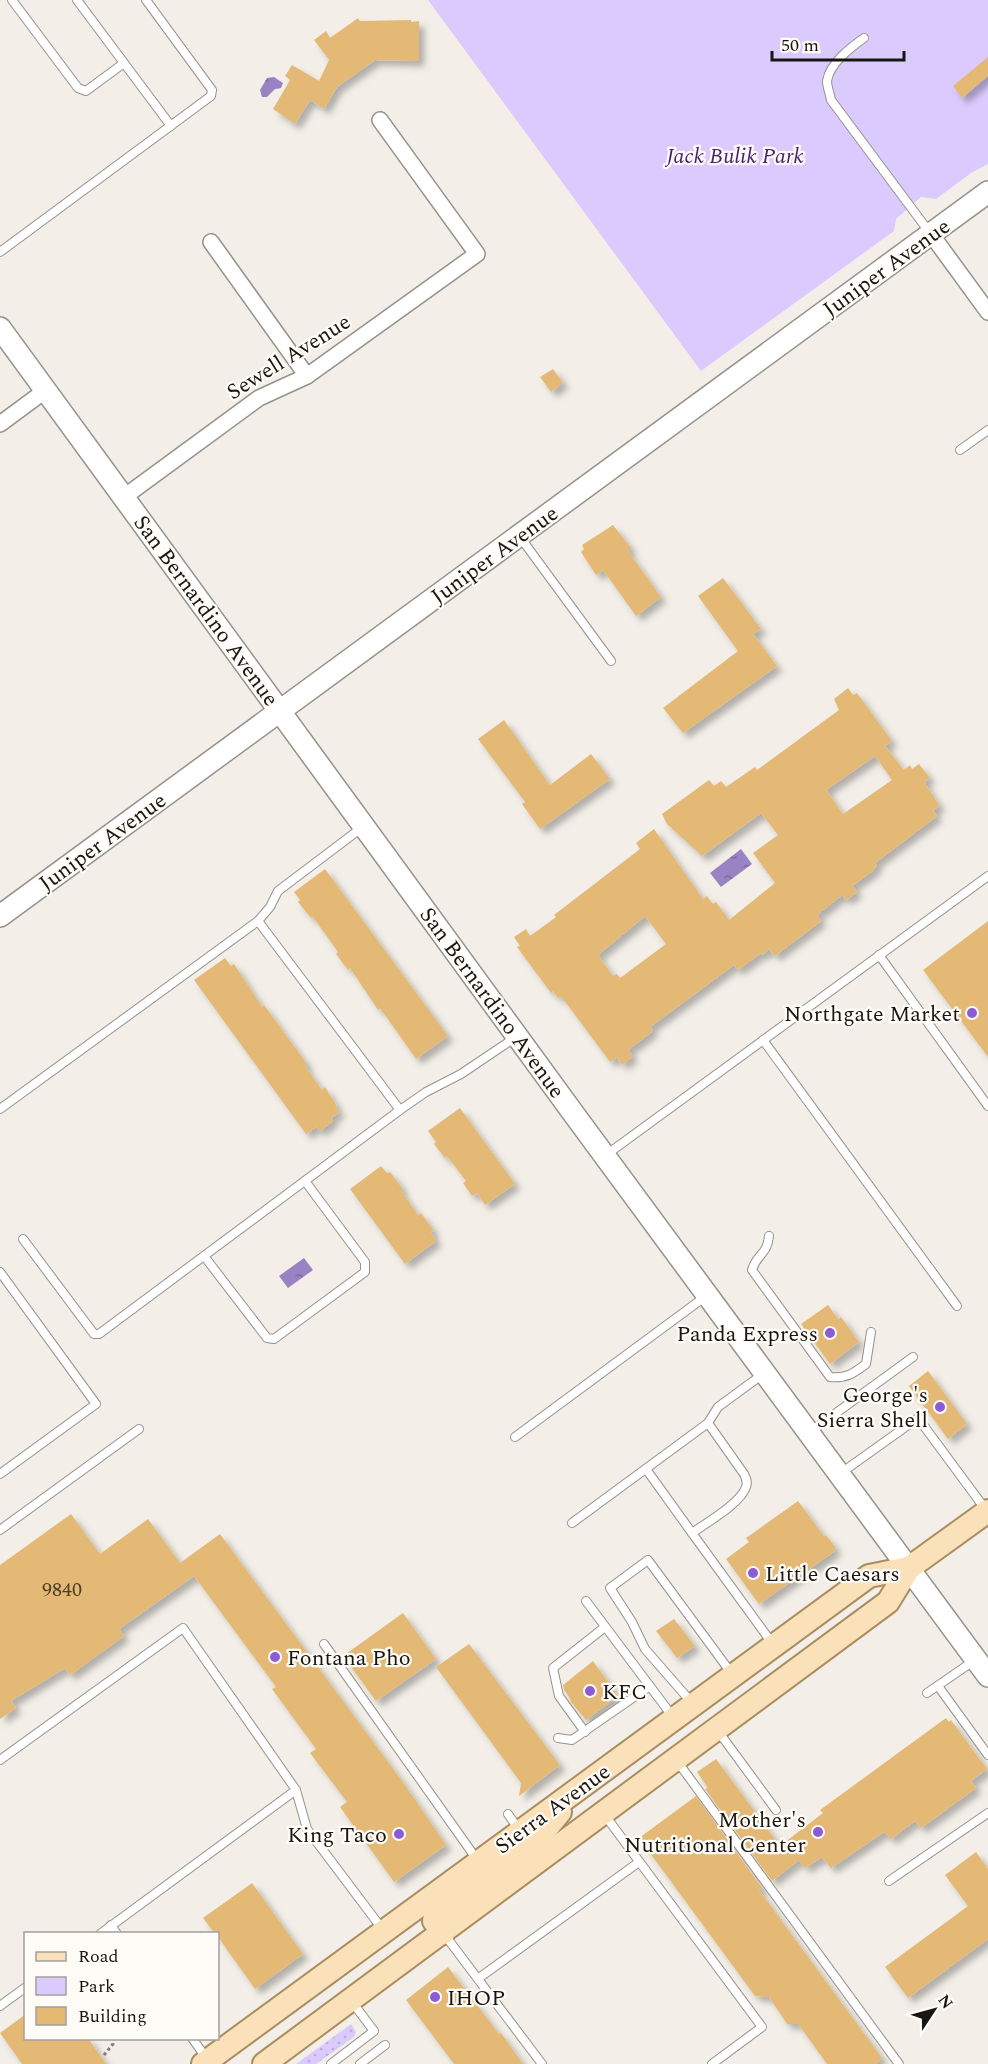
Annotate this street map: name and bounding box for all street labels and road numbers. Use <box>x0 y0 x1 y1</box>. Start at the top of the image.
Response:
street label: Juniper Avenue <box>816 211 957 326</box>
street label: Sewell Avenue <box>220 306 357 409</box>
street label: Juniper Avenue <box>424 498 565 613</box>
street label: San Bernardino Avenue <box>125 508 287 713</box>
street label: Juniper Avenue <box>32 785 173 900</box>
street label: San Bernardino Avenue <box>411 900 573 1105</box>
street label: Sierra Avenue <box>488 1756 618 1862</box>

